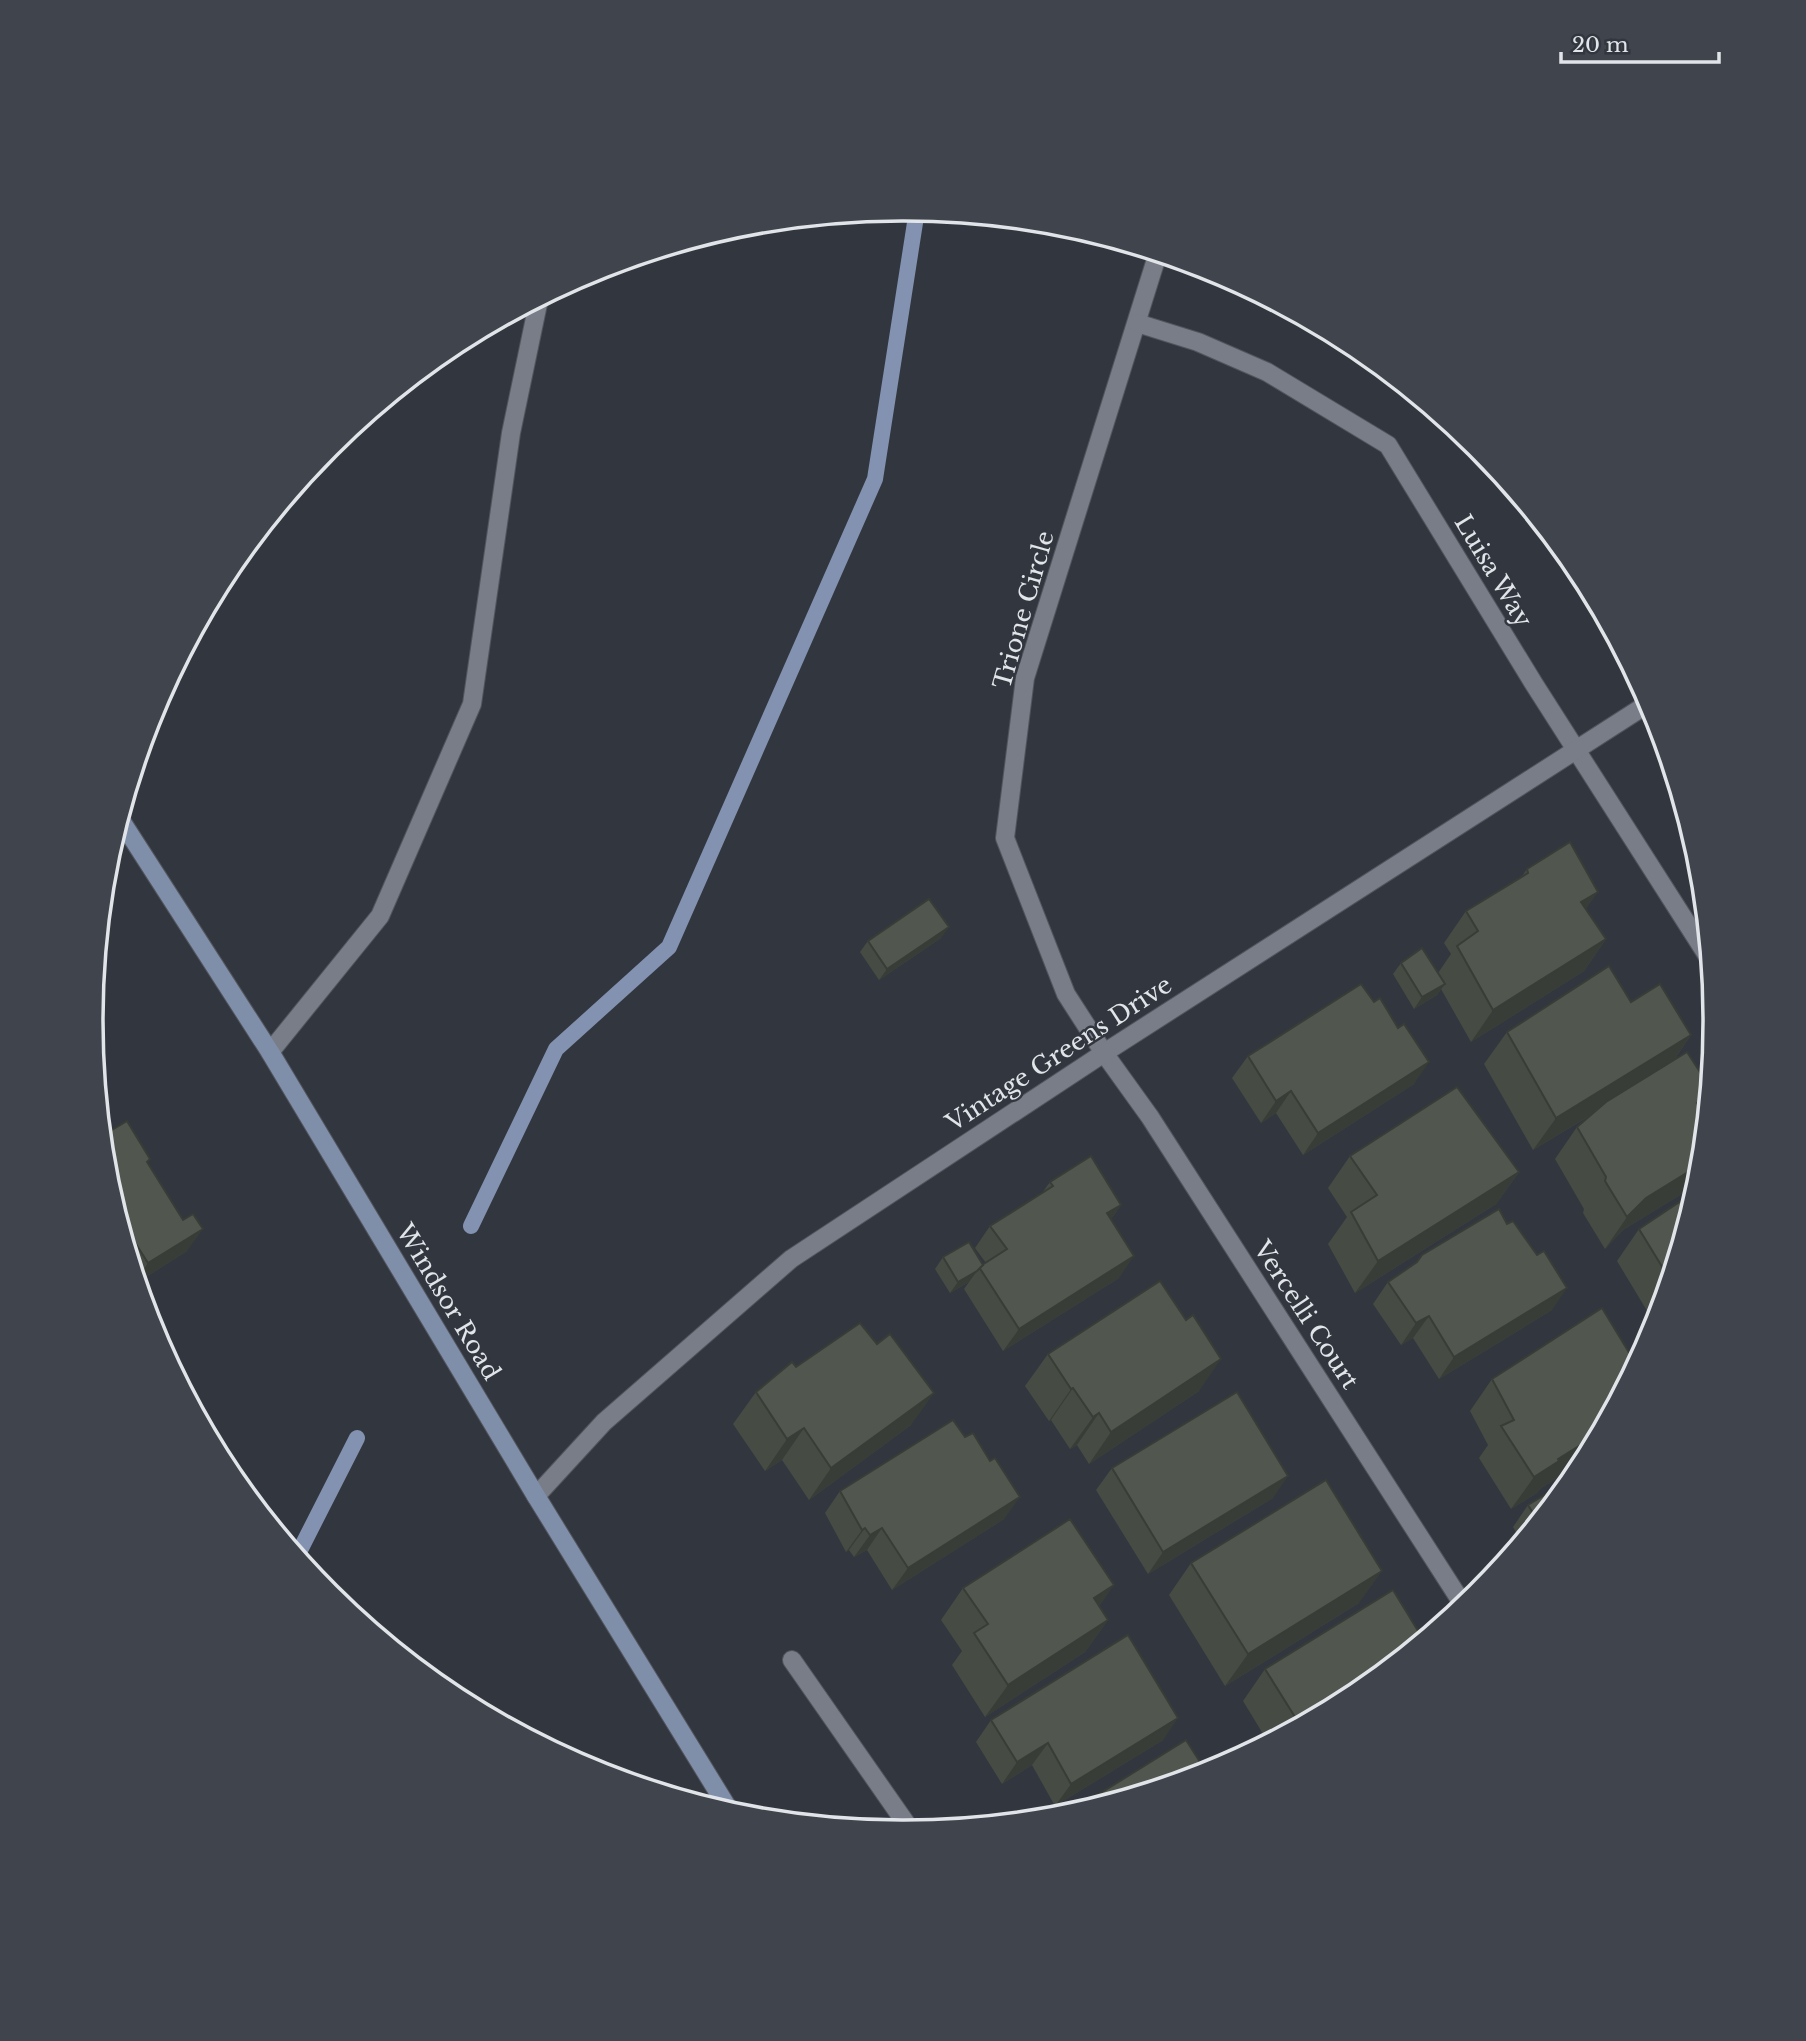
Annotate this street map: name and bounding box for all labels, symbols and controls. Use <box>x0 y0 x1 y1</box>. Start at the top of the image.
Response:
scale bar <box>1561 21 1718 65</box>
text: 20 m <box>1572 32 1629 58</box>
street label: Luisa Way <box>1449 509 1539 633</box>
street label: Trione Circle <box>987 527 1060 692</box>
street label: Vintage Greens Drive <box>940 970 1177 1138</box>
street label: Windsor Road <box>390 1218 506 1385</box>
street label: Vercelli Court <box>1247 1234 1365 1394</box>

